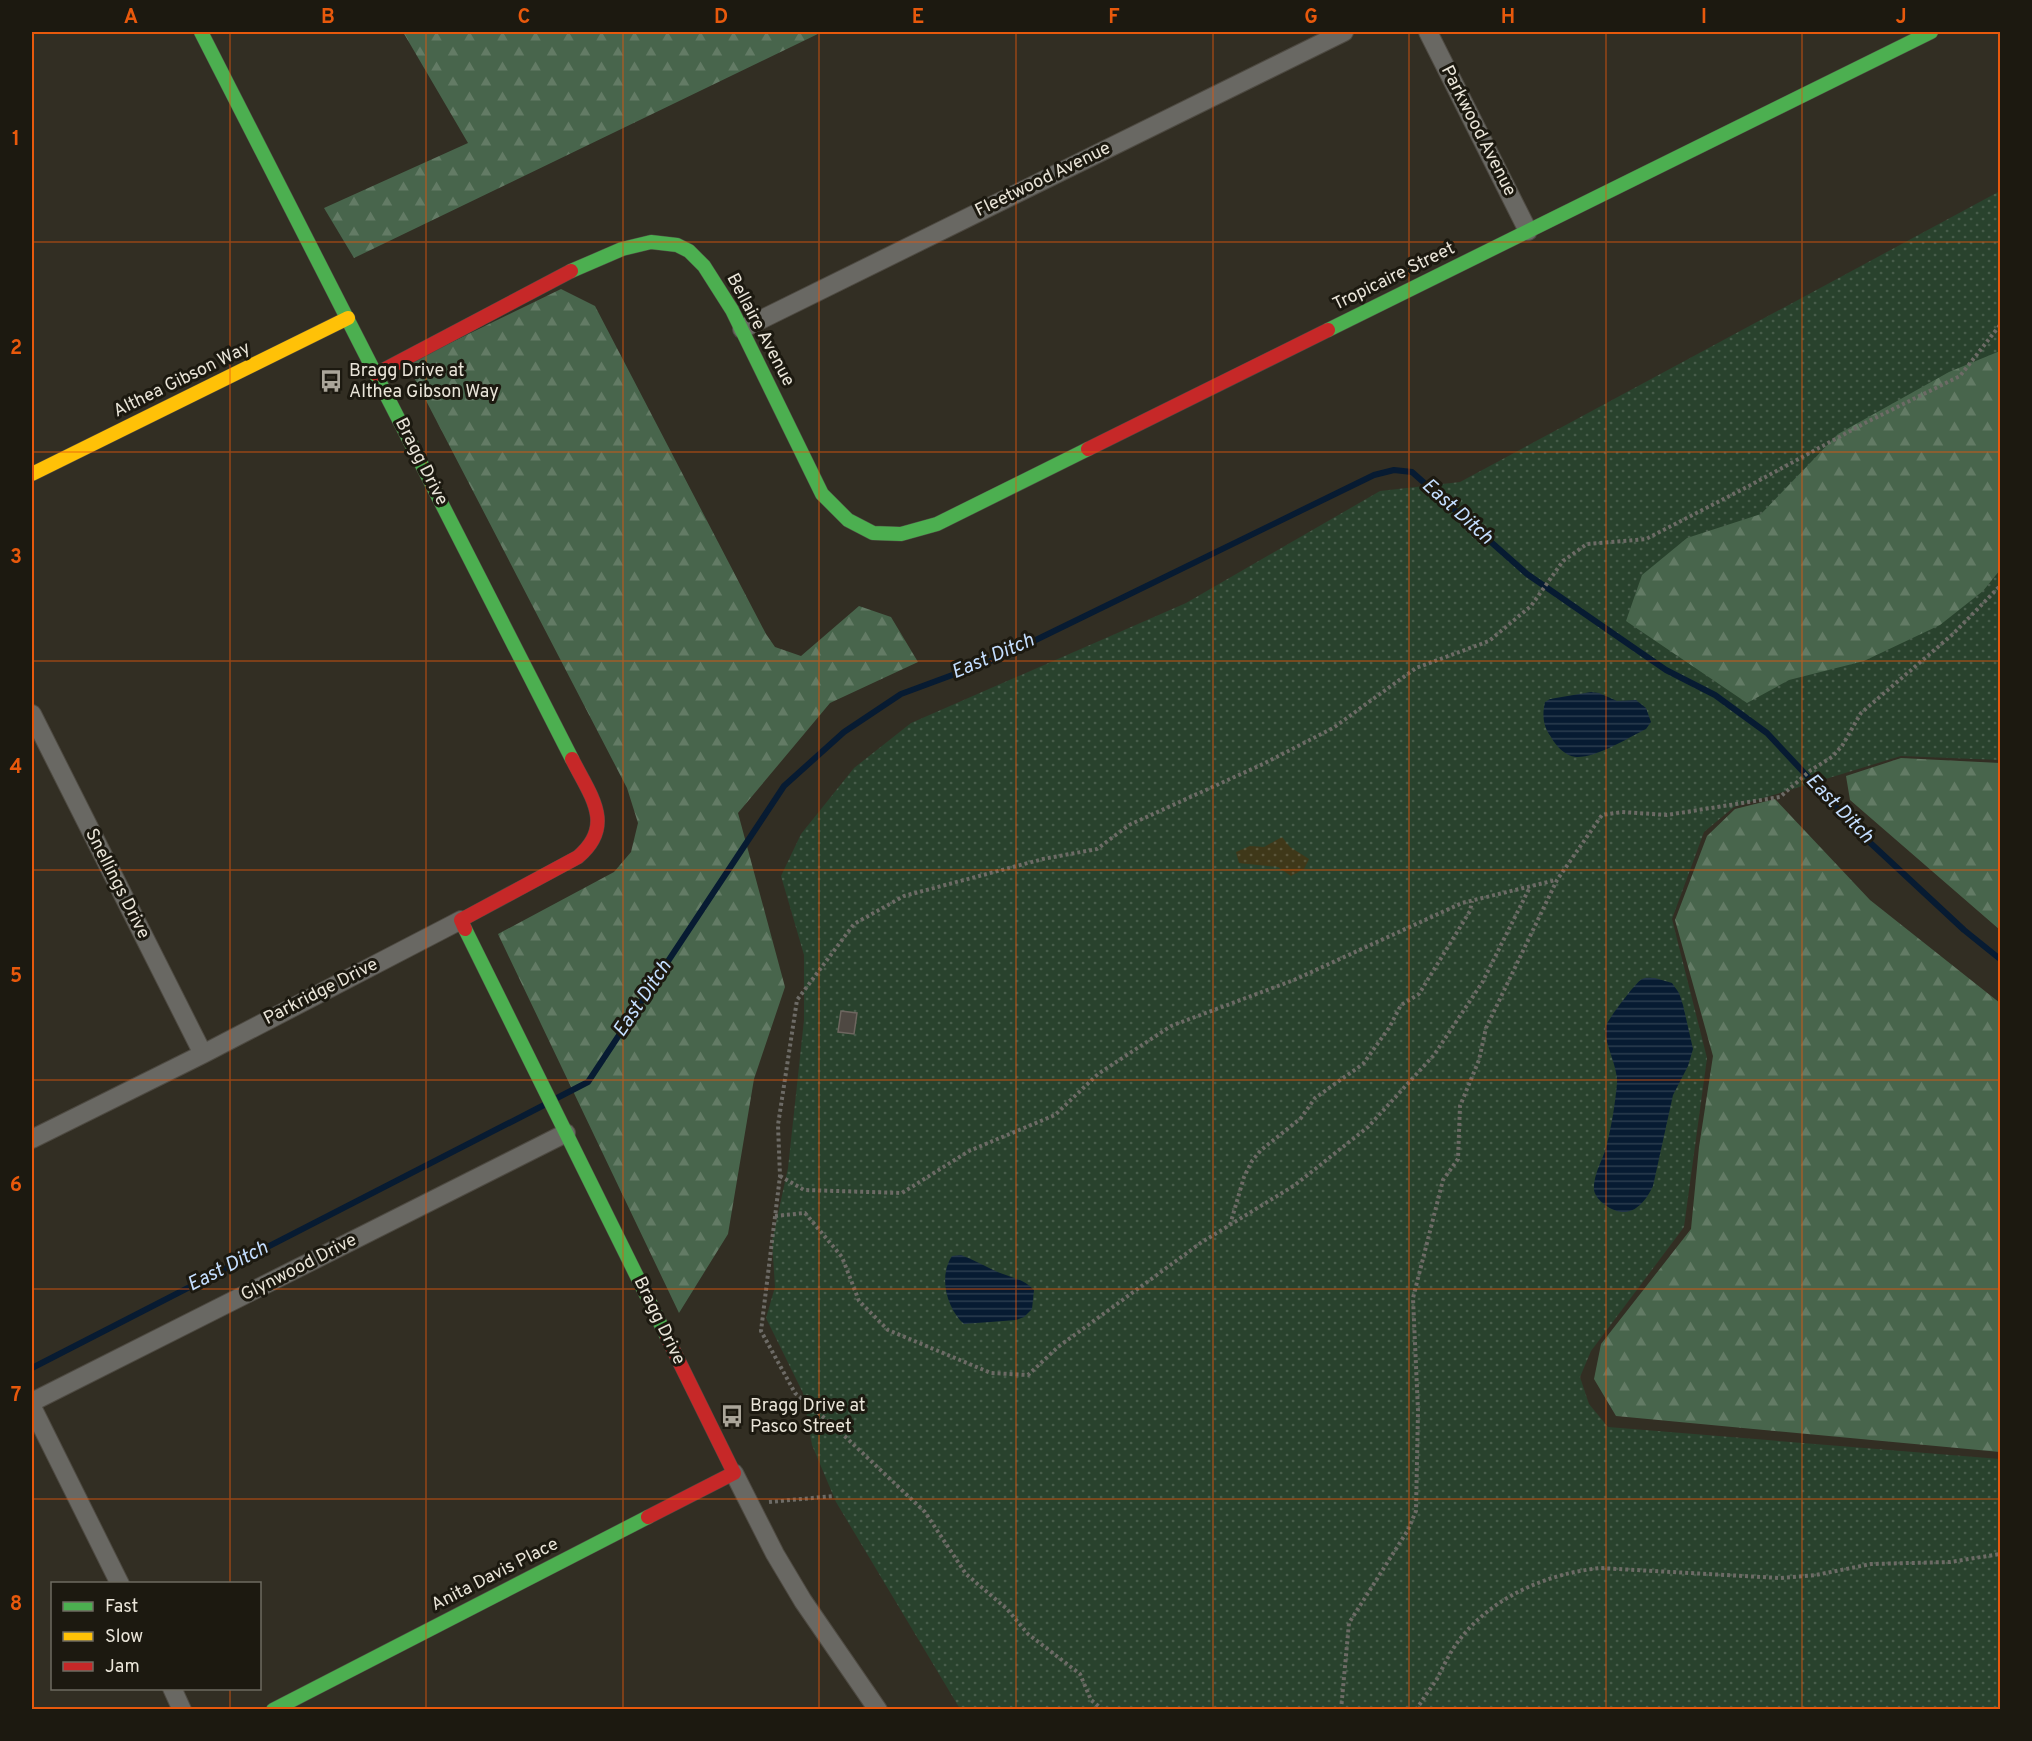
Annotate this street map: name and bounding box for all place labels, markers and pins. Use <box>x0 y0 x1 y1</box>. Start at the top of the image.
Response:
place label: Bragg Drive at Althea Gibson Way <box>349 360 499 404</box>
bus stop icon: Bragg Drive at Althea Gibson Way <box>318 368 344 394</box>
place label: Bragg Drive at Pasco Street <box>750 1395 866 1439</box>
bus stop icon: Bragg Drive at Pasco Street <box>719 1403 745 1429</box>

